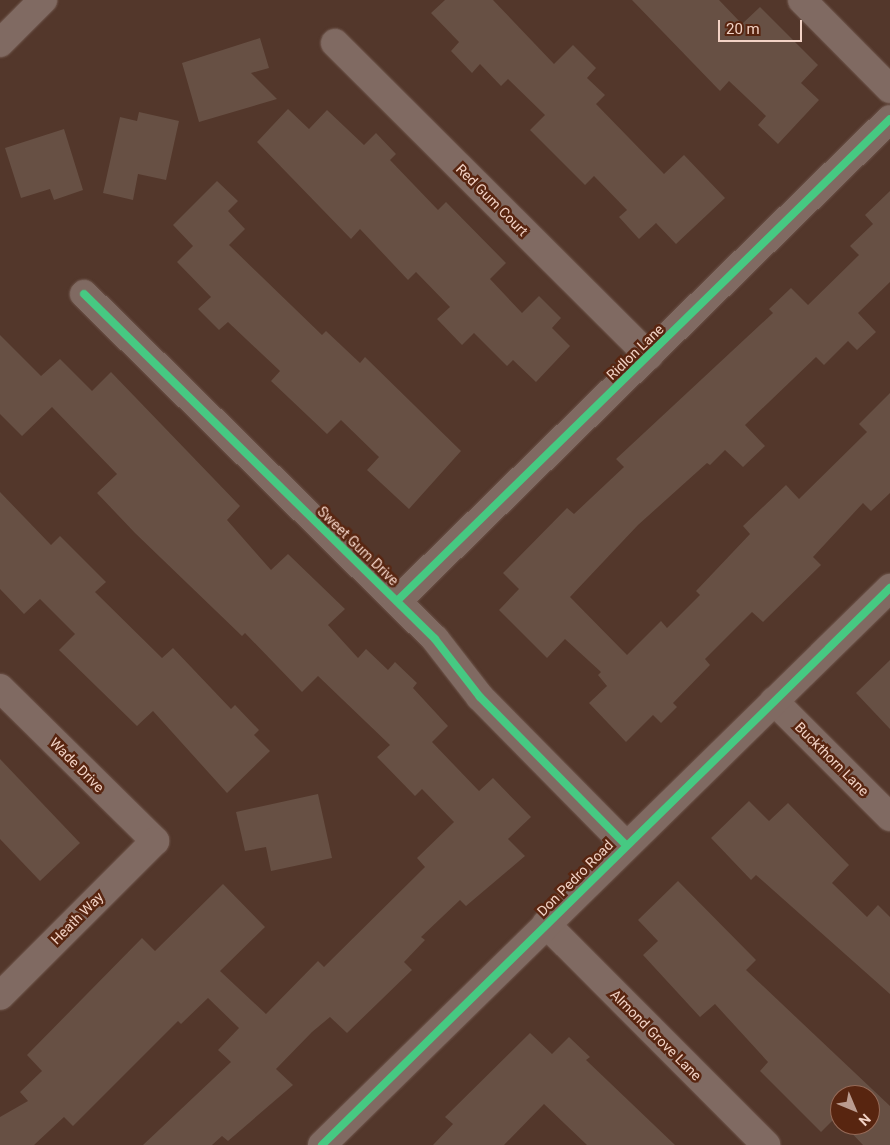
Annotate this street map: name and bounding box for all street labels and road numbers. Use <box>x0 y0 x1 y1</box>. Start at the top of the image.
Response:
street label: Red Gum Court <box>453 161 531 239</box>
street label: Ridlon Lane <box>603 321 667 383</box>
street label: Sweet Gum Drive <box>314 503 402 589</box>
street label: Buckthorn Lane <box>792 719 872 799</box>
street label: Wade Drive <box>46 734 108 796</box>
street label: Don Pedro Road <box>533 836 617 920</box>
street label: Heath Way <box>47 888 107 948</box>
street label: Almond Grove Lane <box>607 986 705 1084</box>

